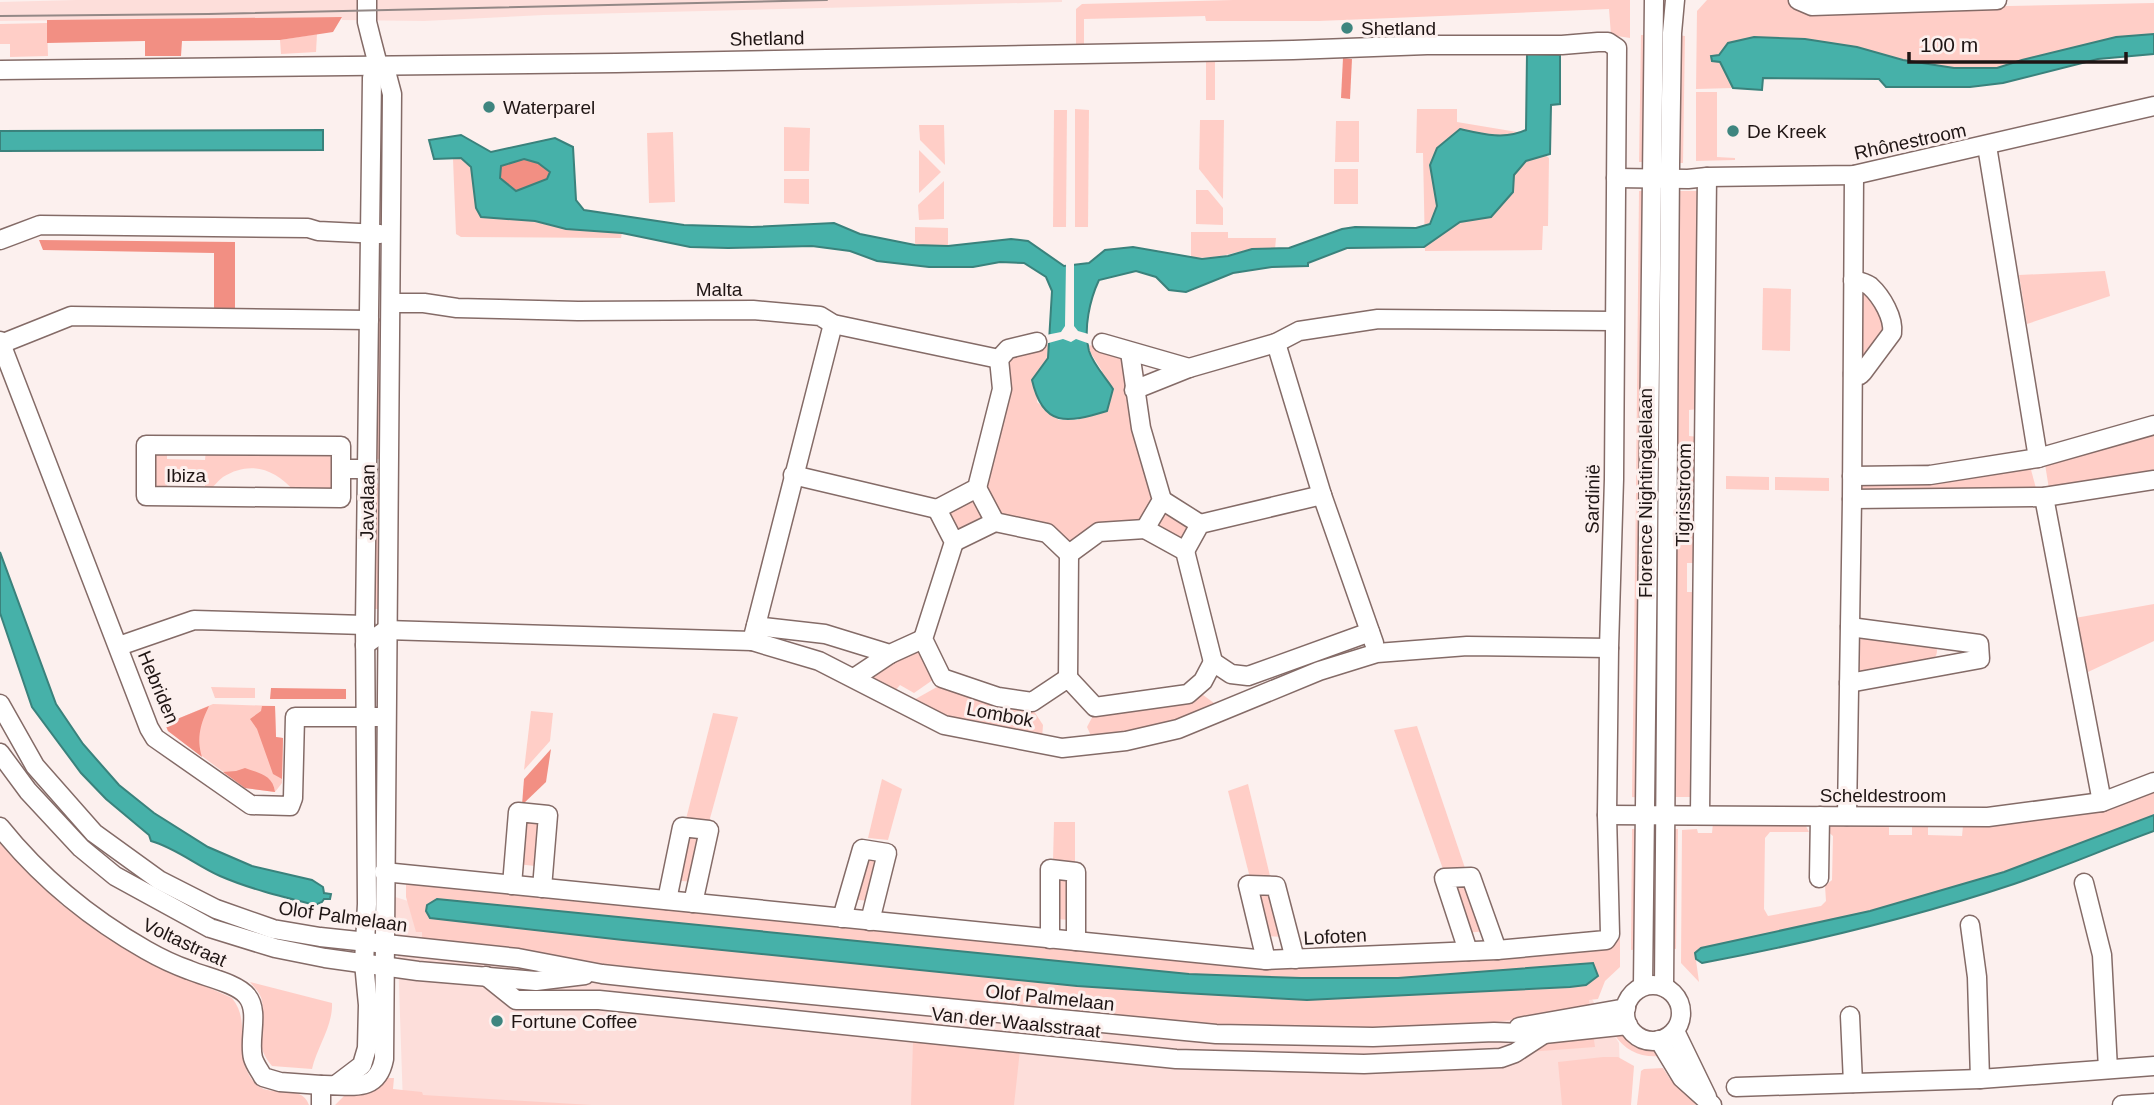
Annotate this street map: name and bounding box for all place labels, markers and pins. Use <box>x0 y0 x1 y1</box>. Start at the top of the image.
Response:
place label: Shetland <box>1361 18 1436 39</box>
marker: Shetland <box>1339 20 1355 36</box>
place label: Waterparel <box>503 97 595 118</box>
marker: Waterparel <box>481 99 497 115</box>
place label: De Kreek <box>1747 121 1827 142</box>
marker: De Kreek <box>1725 123 1741 139</box>
place label: Fortune Coffee <box>511 1011 637 1032</box>
marker: Fortune Coffee <box>489 1013 505 1029</box>

